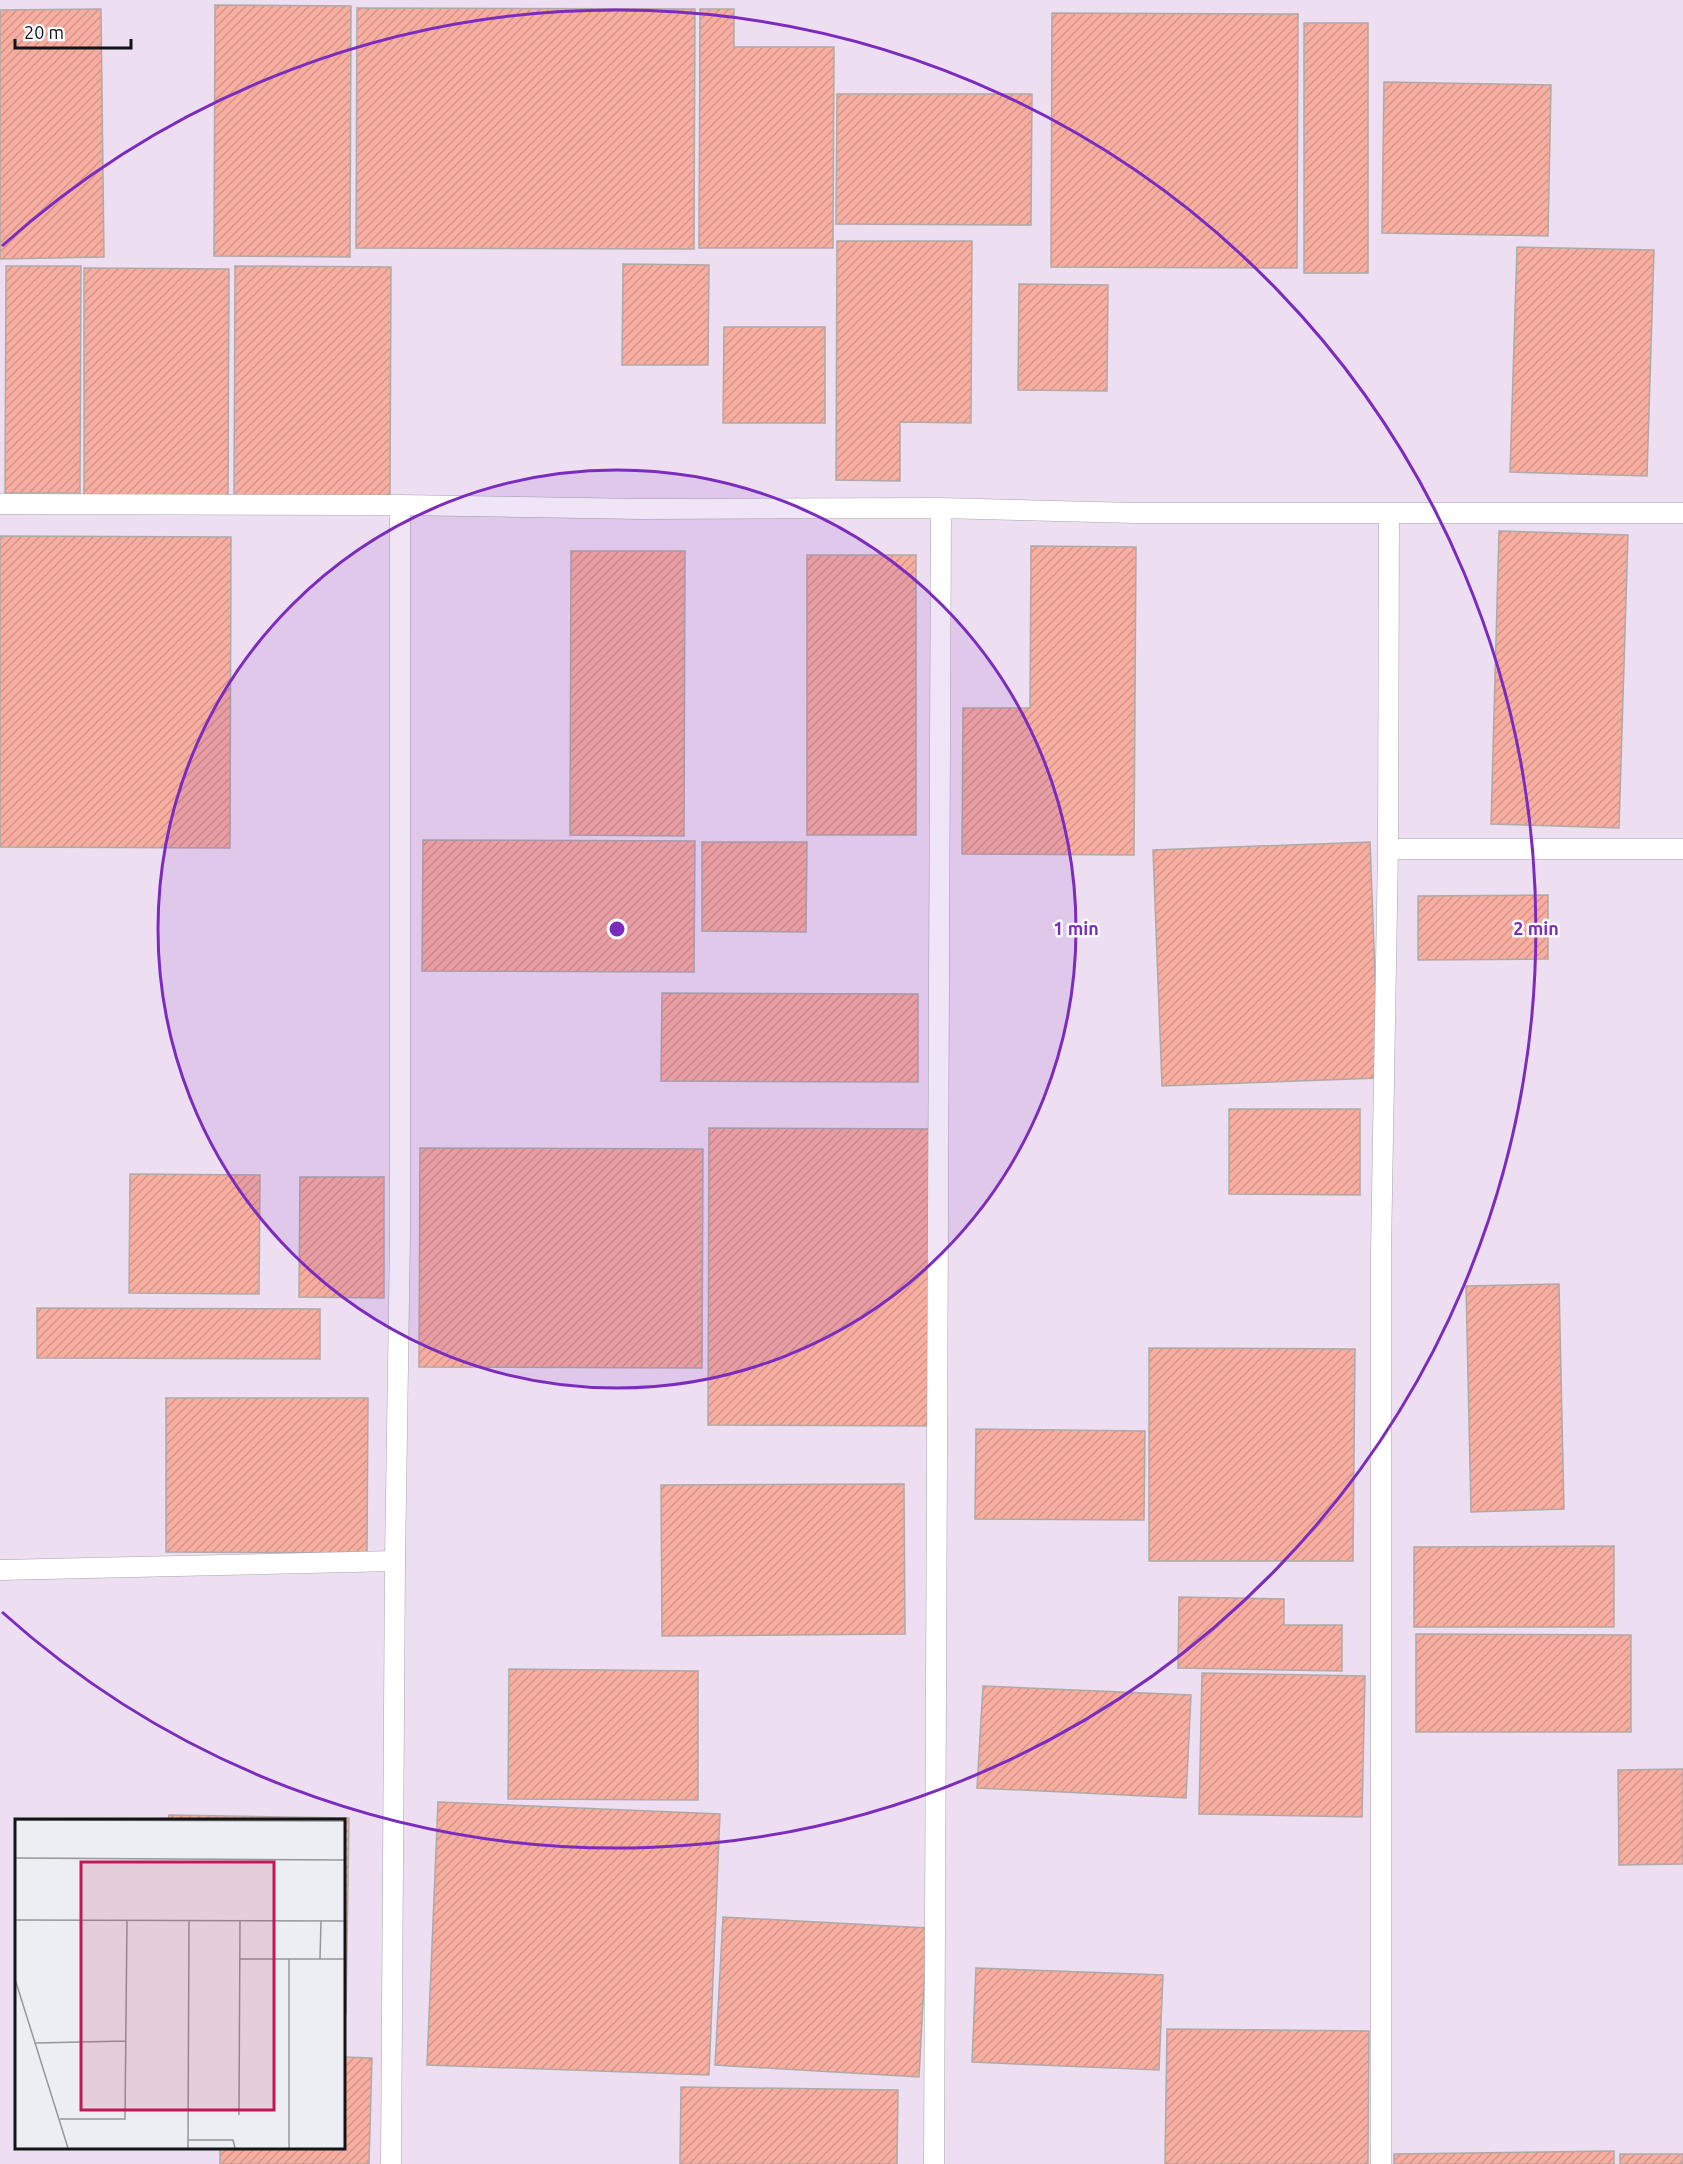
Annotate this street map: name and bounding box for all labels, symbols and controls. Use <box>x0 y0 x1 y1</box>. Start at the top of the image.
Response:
scale bar <box>15 12 130 50</box>
text: 20 m <box>24 22 64 42</box>
text: 1 min <box>1053 918 1099 938</box>
text: 2 min <box>1513 918 1559 938</box>
centre of rings <box>607 919 627 939</box>
inset map <box>15 1819 345 2149</box>

